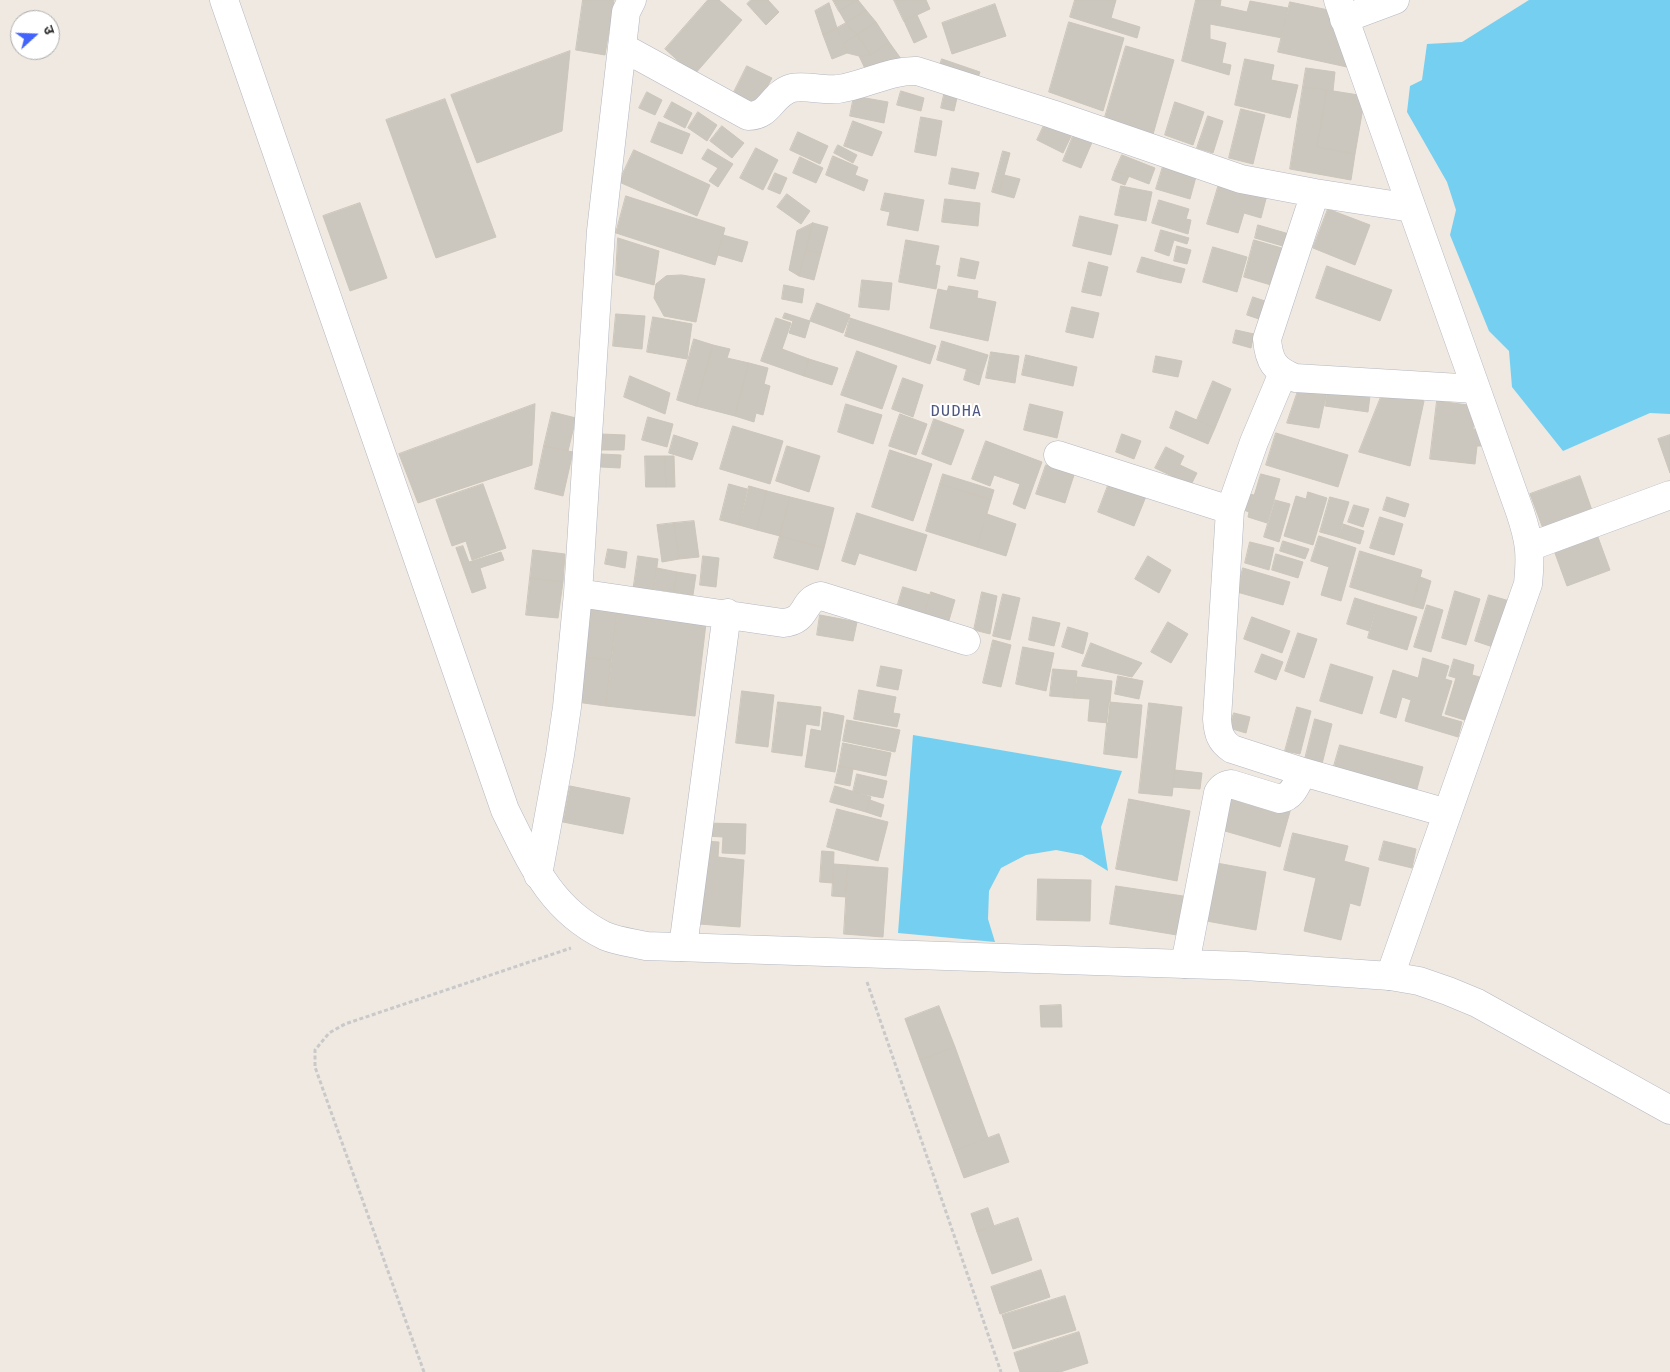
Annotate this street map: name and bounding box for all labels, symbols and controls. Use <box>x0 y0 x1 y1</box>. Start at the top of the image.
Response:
north arrow <box>10 10 60 60</box>
text: उ <box>39 23 58 37</box>
district label: DUDHA <box>930 402 982 422</box>

